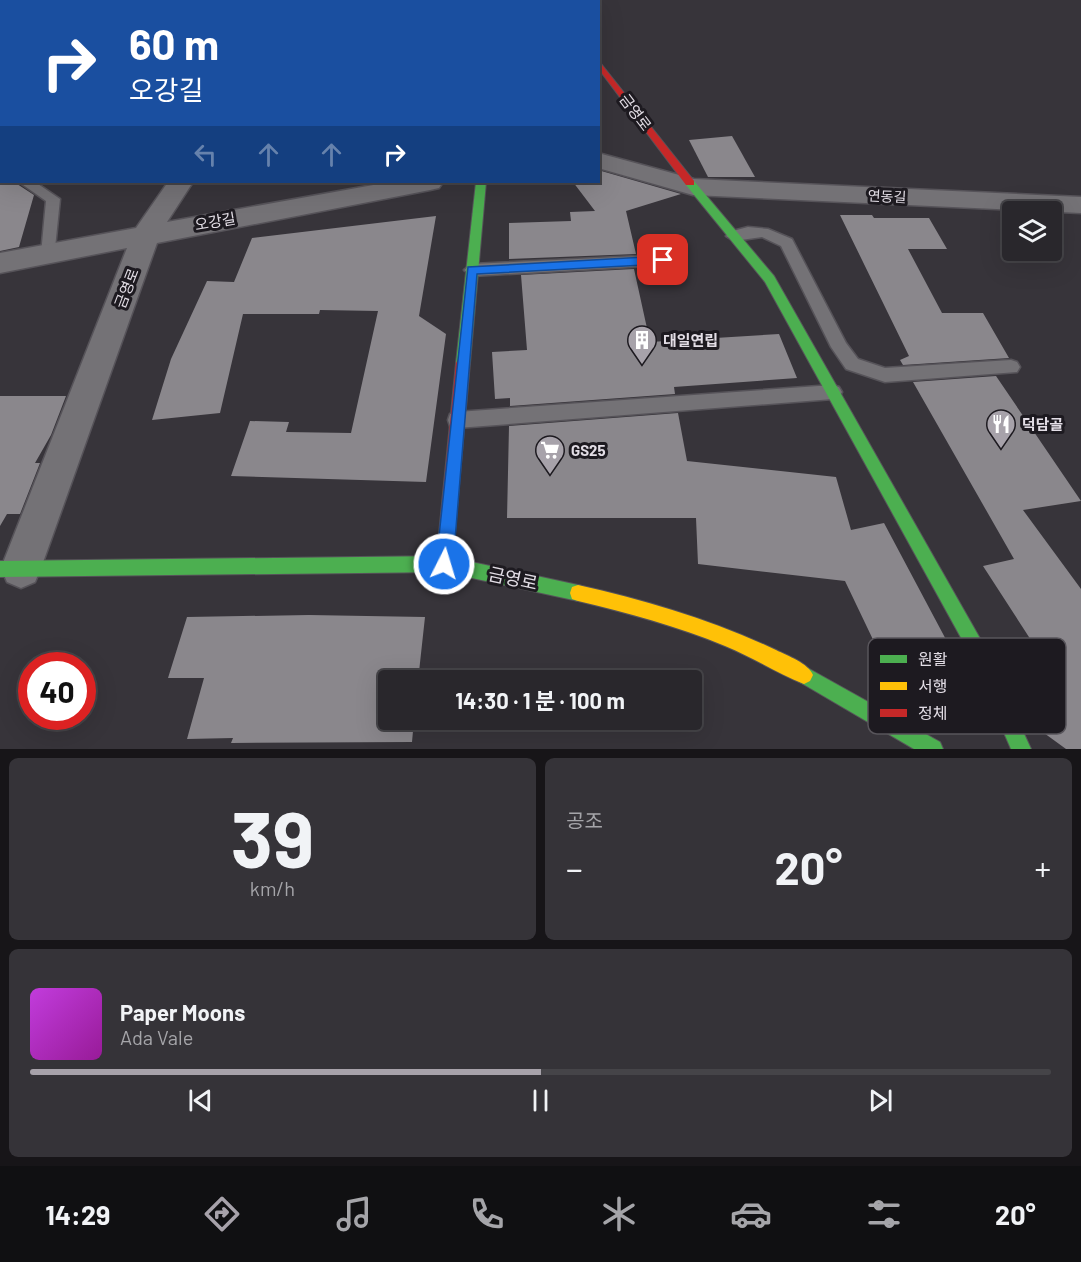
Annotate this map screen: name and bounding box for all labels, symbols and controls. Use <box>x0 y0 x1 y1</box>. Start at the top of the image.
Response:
text: 60 m <box>129 18 219 68</box>
icon: right <box>30 24 108 102</box>
text: 오강길 <box>129 73 204 105</box>
street label: 금영로 <box>616 90 656 134</box>
icon: left <box>189 138 222 171</box>
icon: ahead <box>252 138 285 171</box>
icon: ahead <box>315 138 348 171</box>
icon: right <box>378 138 411 171</box>
street label: 연동길 <box>867 187 907 205</box>
map controls <box>1002 201 1062 261</box>
button: layers <box>1002 201 1062 261</box>
street label: 오강길 <box>193 209 237 233</box>
pin <box>637 234 688 285</box>
icon: arrive <box>646 243 679 276</box>
street label: 금영로 <box>110 265 142 311</box>
building icon: 대일연립 <box>626 324 658 366</box>
place label: 대일연립 <box>663 331 718 349</box>
restaurant icon: 덕담골 <box>985 408 1017 450</box>
place label: 덕담골 <box>1022 415 1063 433</box>
supermarket icon: GS25 <box>534 434 566 476</box>
place label: GS25 <box>571 441 606 459</box>
position arrow <box>412 532 476 596</box>
street label: 금영로 <box>486 562 540 594</box>
legend <box>868 638 1066 734</box>
text: 원활 <box>918 649 948 668</box>
speed limit sign: 40 <box>18 652 96 730</box>
text: 서행 <box>918 676 947 695</box>
text: 14:30 · 1 분 · 100 m <box>455 687 625 713</box>
text: 정체 <box>918 703 947 722</box>
text: 39 <box>231 790 314 884</box>
text: 공조 <box>566 808 603 832</box>
text: 20° <box>775 840 842 894</box>
text: − <box>566 848 583 888</box>
text: + <box>1035 848 1051 888</box>
text: km/h <box>250 876 295 900</box>
text: Paper Moons <box>120 999 245 1025</box>
text: Ada Vale <box>120 1025 193 1049</box>
icon: previous <box>184 1084 217 1117</box>
icon: pause <box>524 1084 557 1117</box>
icon: next <box>864 1084 897 1117</box>
icon: directions <box>201 1193 243 1235</box>
icon: music <box>333 1193 375 1235</box>
icon: phone <box>466 1193 508 1235</box>
icon: climate <box>598 1193 640 1235</box>
icon: car <box>730 1193 772 1235</box>
icon: filters <box>863 1193 905 1235</box>
text: 14:29 <box>45 1198 110 1230</box>
text: 20° <box>995 1198 1036 1230</box>

